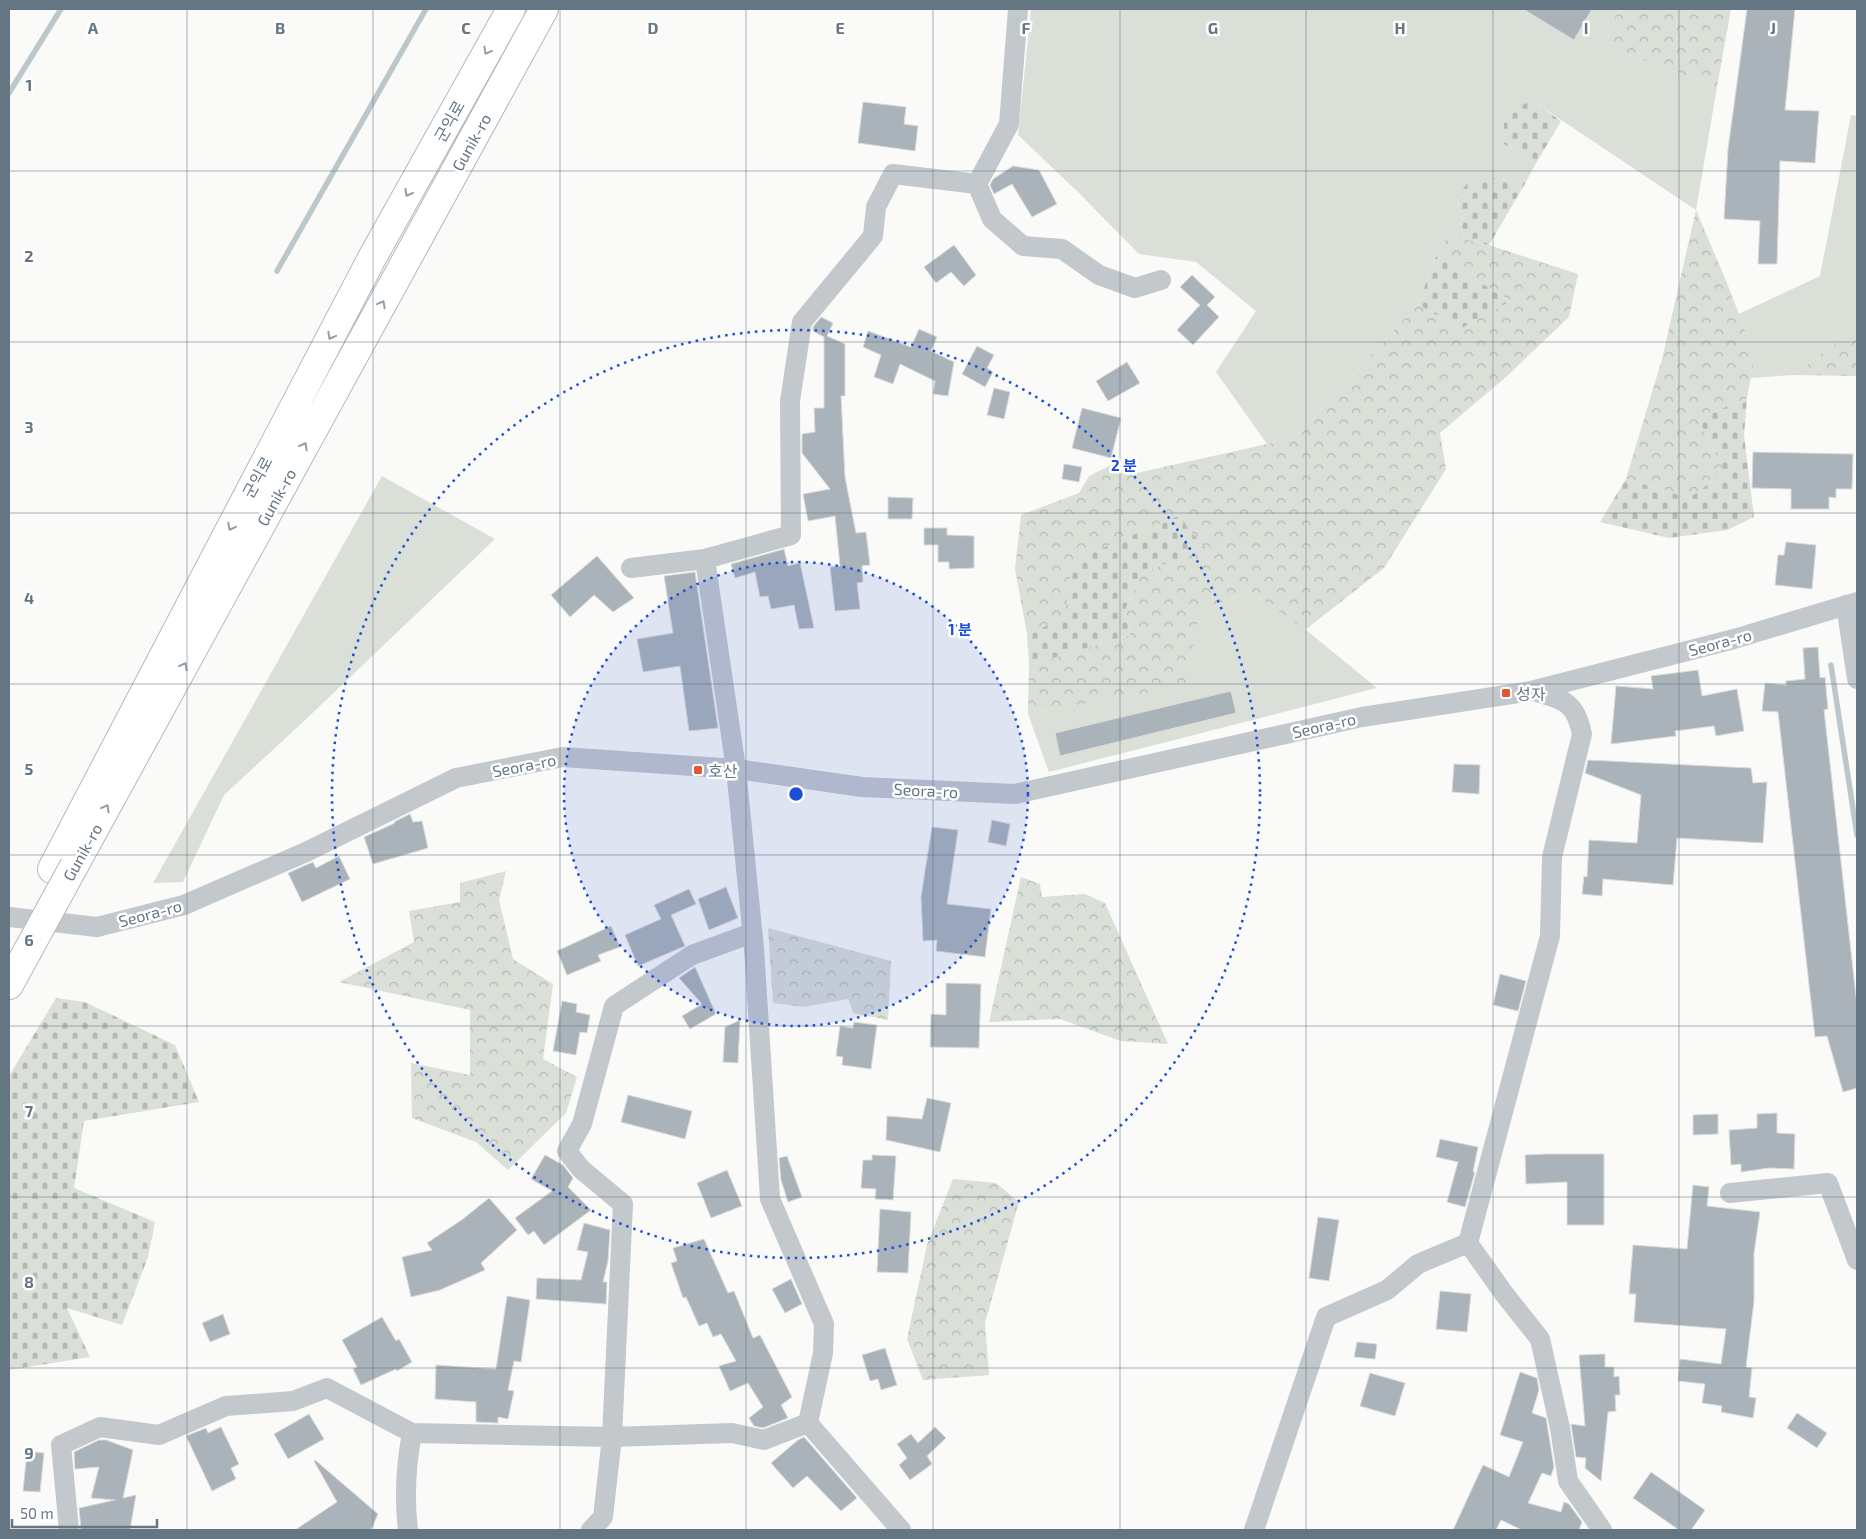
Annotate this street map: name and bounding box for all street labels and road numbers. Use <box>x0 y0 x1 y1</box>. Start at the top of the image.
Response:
street label: 군익로 <box>430 97 468 145</box>
street label: Gunik-ro <box>447 110 495 174</box>
street label: 군익로 <box>238 453 276 501</box>
street label: Gunik-ro <box>252 465 300 529</box>
street label: Seora-ro <box>1686 624 1754 660</box>
street label: Seora-ro <box>1291 709 1357 741</box>
street label: Seora-ro <box>491 750 557 780</box>
street label: Seora-ro <box>893 779 959 801</box>
street label: Gunik-ro <box>58 820 106 884</box>
street label: Seora-ro <box>116 895 184 931</box>

